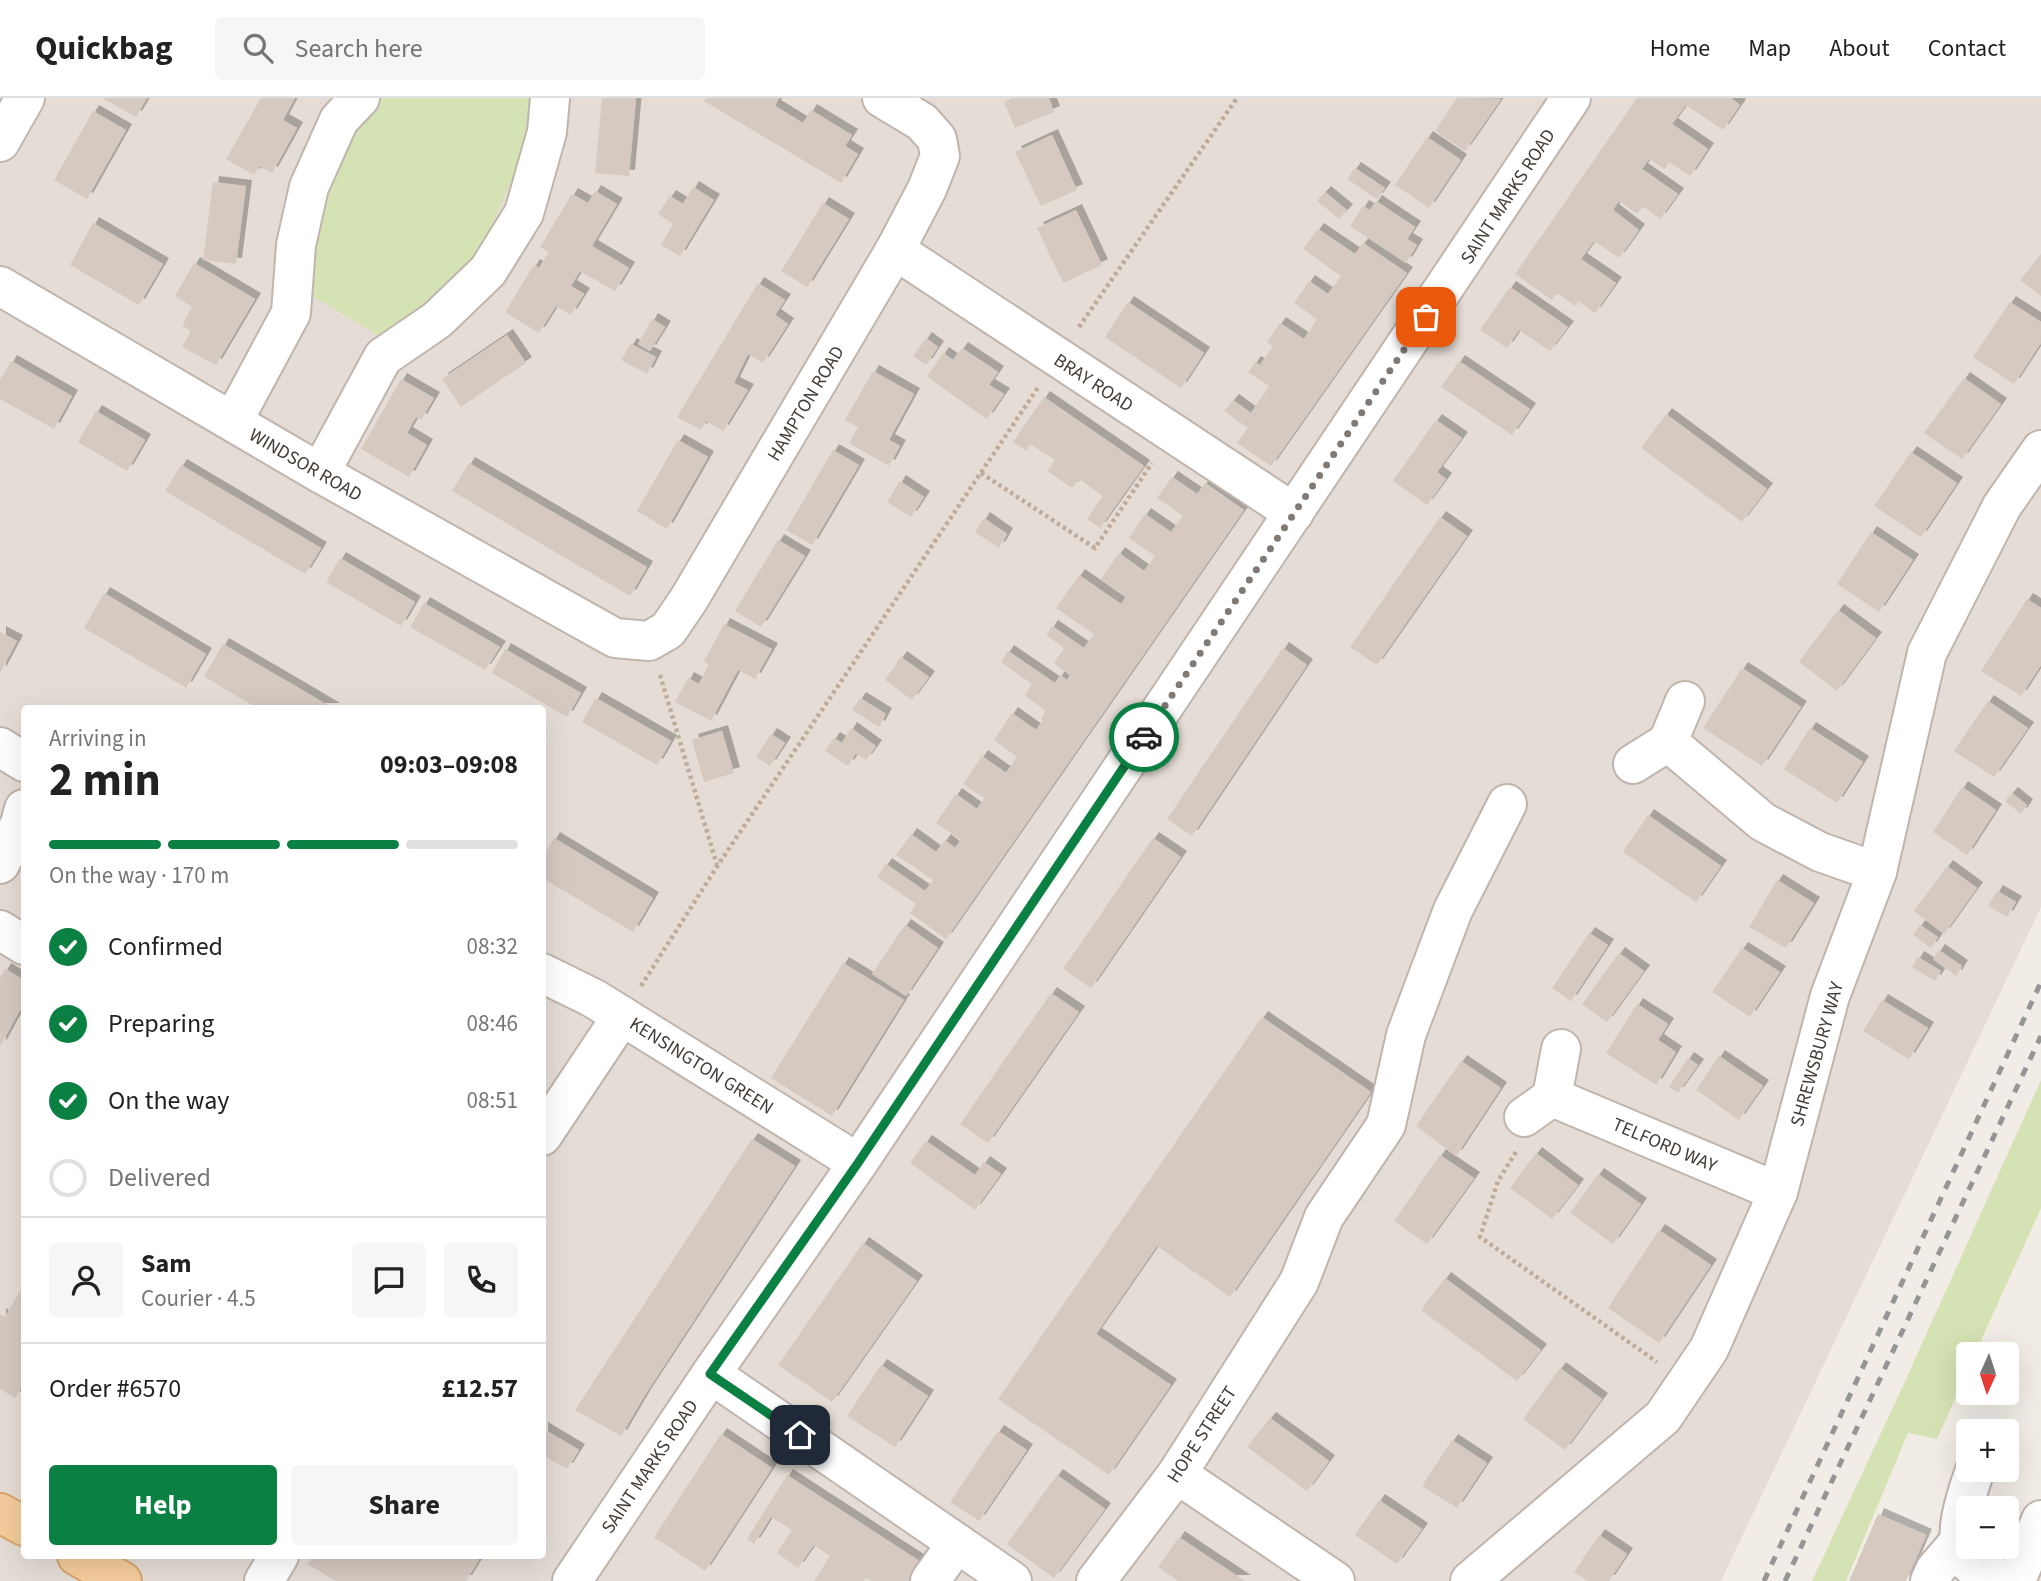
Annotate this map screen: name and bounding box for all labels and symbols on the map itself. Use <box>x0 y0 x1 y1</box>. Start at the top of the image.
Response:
street label: SAINT MARKS ROAD <box>1454 124 1562 270</box>
pin <box>1396 287 1456 347</box>
street label: HAMPTON ROAD <box>761 341 851 467</box>
street label: BRAY ROAD <box>1048 347 1138 419</box>
street label: WINDSOR ROAD <box>244 422 367 509</box>
courier <box>1109 702 1179 772</box>
street label: SHREWSBURY WAY <box>1784 978 1851 1130</box>
street label: KENSINGTON GREEN <box>624 1011 778 1122</box>
street label: TELFORD WAY <box>1608 1111 1722 1180</box>
north arrow <box>1956 1342 2020 1405</box>
street label: HOPE STREET <box>1161 1381 1244 1489</box>
street label: SAINT MARKS ROAD <box>595 1394 705 1539</box>
pin <box>770 1405 830 1465</box>

